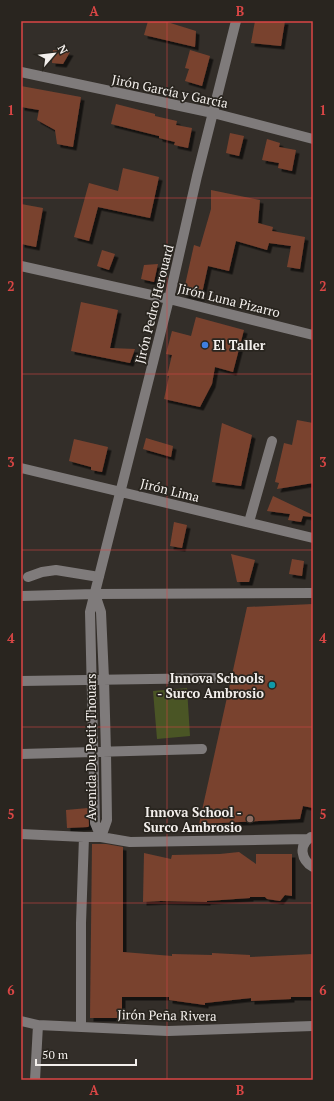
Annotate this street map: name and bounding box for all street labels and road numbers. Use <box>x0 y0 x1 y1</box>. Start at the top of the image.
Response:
street label: Jirón García y García <box>110 70 230 112</box>
street label: Jirón Pedro Herouard <box>130 242 178 366</box>
street label: Jirón Luna Pizarro <box>176 279 282 321</box>
street label: Jirón Lima <box>139 474 202 506</box>
street label: Avenida Du Petit Thouars <box>82 673 100 821</box>
street label: Jirón Peña Rivera <box>117 1005 217 1025</box>

